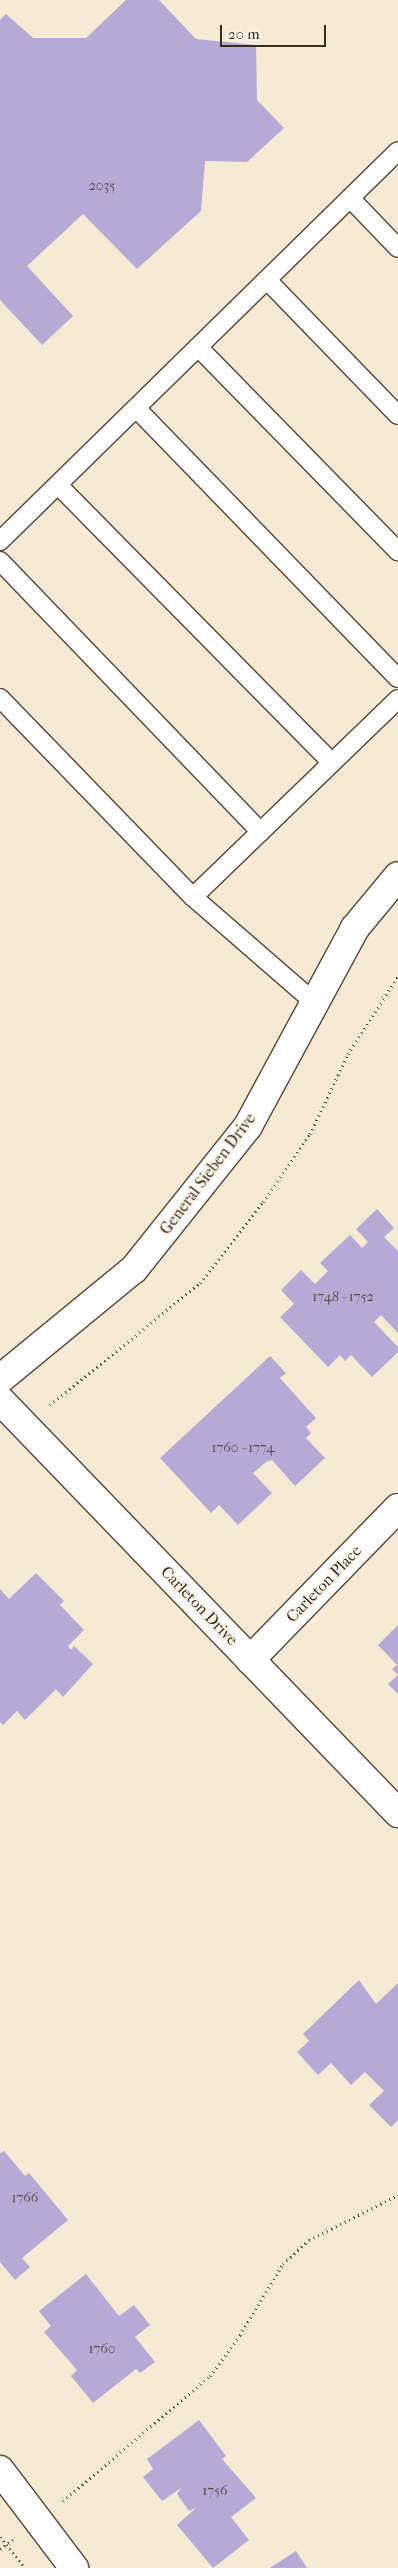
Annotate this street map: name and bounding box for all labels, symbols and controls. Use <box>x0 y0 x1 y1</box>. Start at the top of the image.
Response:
scale bar <box>223 15 329 47</box>
text: 20 m <box>228 25 260 43</box>
house number: 2035 <box>89 178 115 194</box>
street label: General Sieben Drive <box>156 1109 260 1239</box>
house number: 1748 - 1752 <box>312 1289 374 1305</box>
house number: 1760 - 1774 <box>211 1440 275 1456</box>
street label: Carleton Place <box>282 1541 366 1627</box>
street label: Carleton Drive <box>156 1562 242 1650</box>
house number: 1766 <box>12 2190 38 2206</box>
house number: 1760 <box>88 2341 116 2357</box>
house number: 1756 <box>202 2483 228 2499</box>

